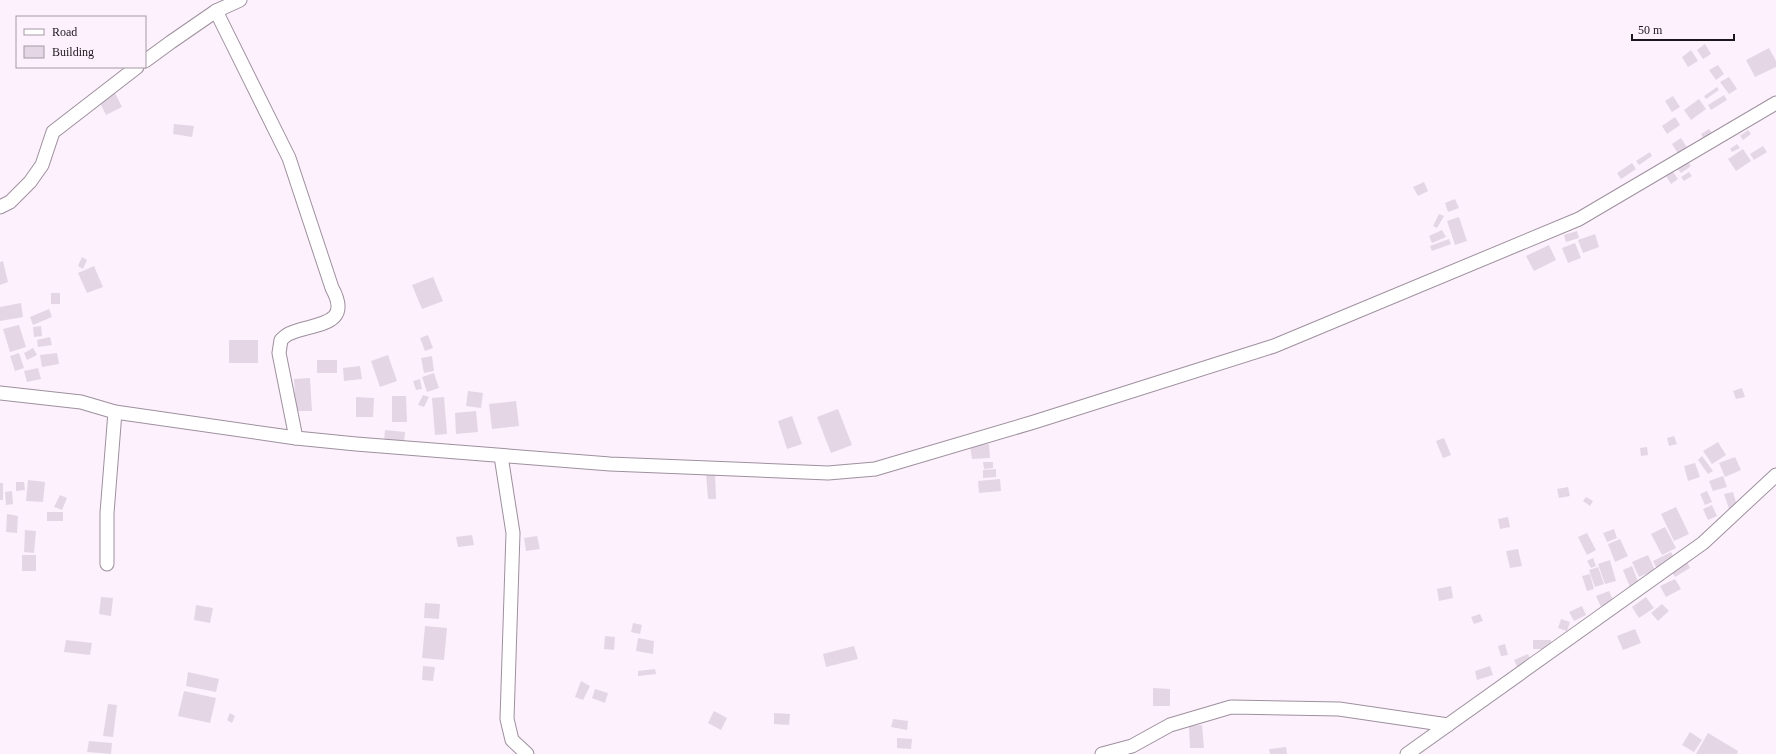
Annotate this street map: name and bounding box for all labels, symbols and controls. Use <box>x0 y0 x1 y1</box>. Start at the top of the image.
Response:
legend <box>16 16 146 68</box>
scale bar <box>1632 16 1734 42</box>
text: 50 m <box>1638 23 1663 37</box>
text: Road <box>52 25 77 39</box>
text: Building <box>52 45 94 59</box>

